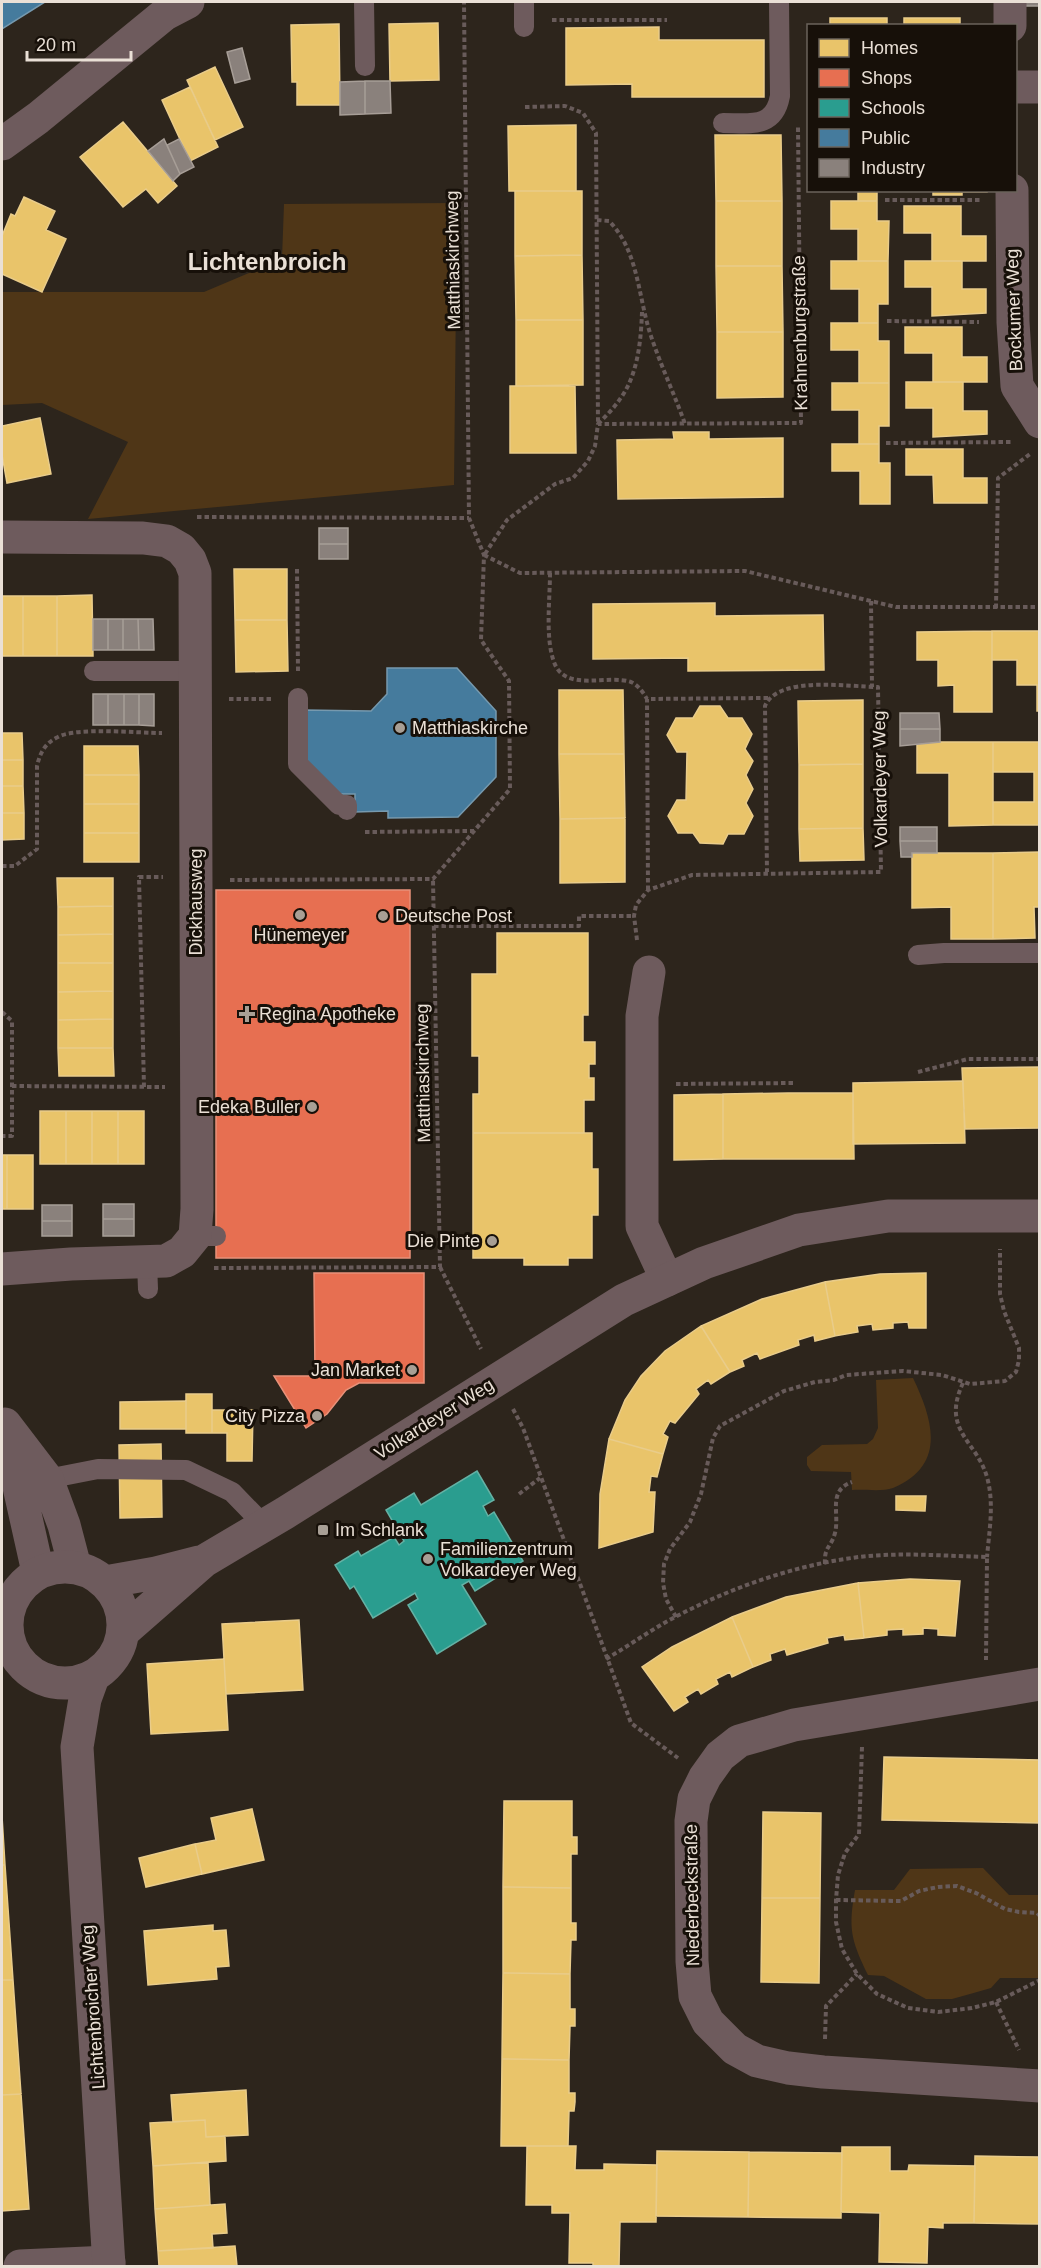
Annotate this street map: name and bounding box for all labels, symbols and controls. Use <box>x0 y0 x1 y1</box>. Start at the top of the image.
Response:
scale bar <box>27 24 130 62</box>
legend <box>807 24 1017 192</box>
text: 20 m <box>36 35 76 55</box>
text: Homes <box>861 38 918 58</box>
text: Shops <box>861 68 912 88</box>
text: Schools <box>861 98 925 118</box>
text: Public <box>861 128 910 148</box>
text: Industry <box>861 158 925 178</box>
street label: Matthiaskirchweg <box>442 190 464 330</box>
district label: Lichtenbroich <box>188 248 346 275</box>
street label: Bockumer Weg <box>1002 248 1026 372</box>
street label: Krahnenburgstraße <box>789 255 811 411</box>
street label: Volkardeyer Weg <box>869 710 891 848</box>
place label: Matthiaskirche <box>412 718 528 738</box>
marker: Matthiaskirche <box>393 721 407 735</box>
street label: Dickhausweg <box>186 848 206 956</box>
place label: Deutsche Post <box>395 906 512 926</box>
marker: Hünemeyer <box>293 908 307 922</box>
marker: Deutsche Post <box>376 909 390 923</box>
place label: Hünemeyer <box>253 925 347 945</box>
street label: Matthiaskirchweg <box>412 1003 434 1143</box>
place label: Regina Apotheke <box>259 1004 396 1024</box>
marker: Regina Apotheke <box>240 1007 254 1021</box>
place label: Edeka Buller <box>198 1097 300 1117</box>
marker: Edeka Buller <box>305 1100 319 1114</box>
place label: Die Pinte <box>407 1231 480 1251</box>
marker: Die Pinte <box>485 1234 499 1248</box>
place label: Jan Market <box>311 1360 400 1380</box>
marker: Jan Market <box>405 1363 419 1377</box>
street label: Volkardeyer Weg <box>371 1374 497 1464</box>
place label: City Pizza <box>225 1406 306 1426</box>
marker: City Pizza <box>310 1409 324 1423</box>
place label: Im Schlank <box>335 1520 425 1540</box>
marker: Im Schlank <box>316 1523 330 1537</box>
place label: Familienzentrum Volkardeyer Weg <box>440 1539 577 1580</box>
marker: Familienzentrum Volkardeyer Weg <box>421 1552 435 1566</box>
street label: Niederbeckstraße <box>681 1824 703 1966</box>
street label: Lichtenbroicher Weg <box>77 1924 109 2090</box>

